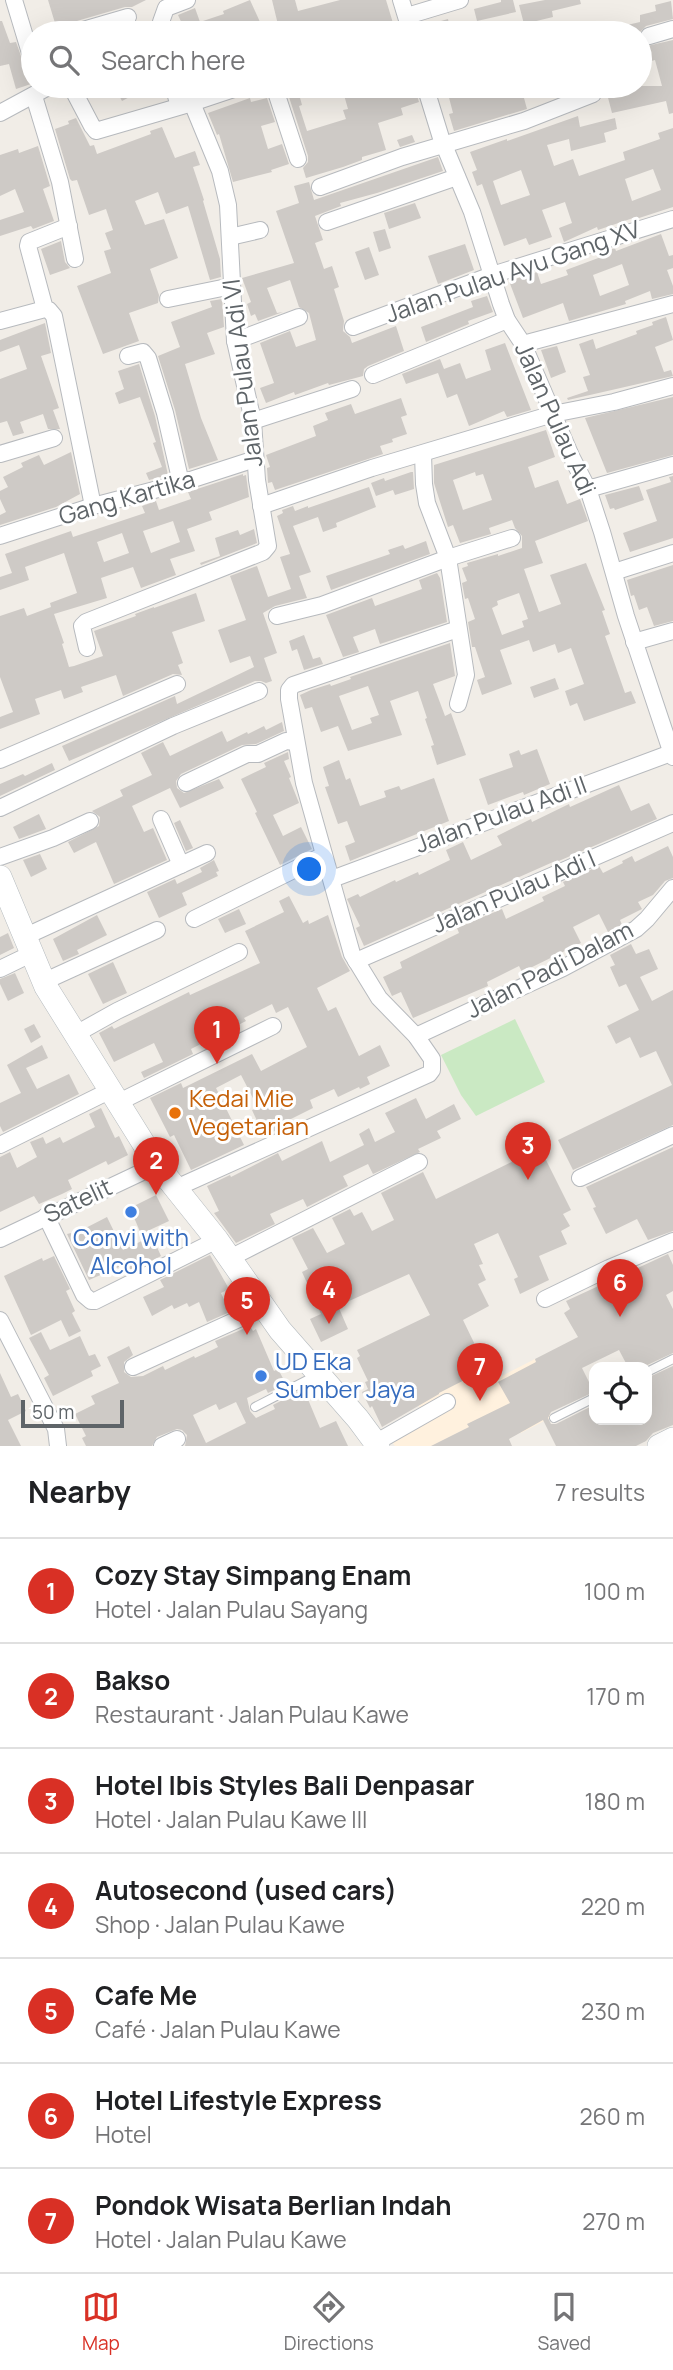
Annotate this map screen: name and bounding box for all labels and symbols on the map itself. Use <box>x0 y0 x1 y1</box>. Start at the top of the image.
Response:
street label: Jalan Pulau Ayu Gang XV <box>381 211 645 330</box>
street label: Jalan Pulau Adi VI <box>214 277 269 469</box>
street label: Jalan Pulau Adi <box>508 337 605 500</box>
street label: Gang Kartika <box>55 461 199 532</box>
street label: Jalan Pulau Adi II <box>410 767 591 860</box>
street label: Jalan Pulau Adi I <box>427 841 600 940</box>
your location <box>292 852 326 886</box>
street label: Jalan Padi Dalam <box>460 912 638 1025</box>
pin: 1 <box>194 1006 240 1064</box>
place label: Kedai Mie Vegetarian <box>189 1081 309 1142</box>
marker: Kedai Mie Vegetarian <box>167 1105 183 1121</box>
pin: 3 <box>505 1122 551 1180</box>
pin: 2 <box>133 1137 179 1195</box>
street label: Satelit <box>38 1169 117 1230</box>
marker: Convi with Alcohol <box>123 1204 139 1220</box>
place label: Convi with Alcohol <box>73 1220 189 1281</box>
pin: 6 <box>597 1259 643 1317</box>
pin: 4 <box>306 1266 352 1324</box>
pin: 5 <box>224 1277 270 1335</box>
pin: 7 <box>457 1343 503 1401</box>
place label: UD Eka Sumber Jaya <box>275 1344 415 1405</box>
marker: UD Eka Sumber Jaya <box>253 1368 269 1384</box>
scale bar <box>21 1397 124 1429</box>

